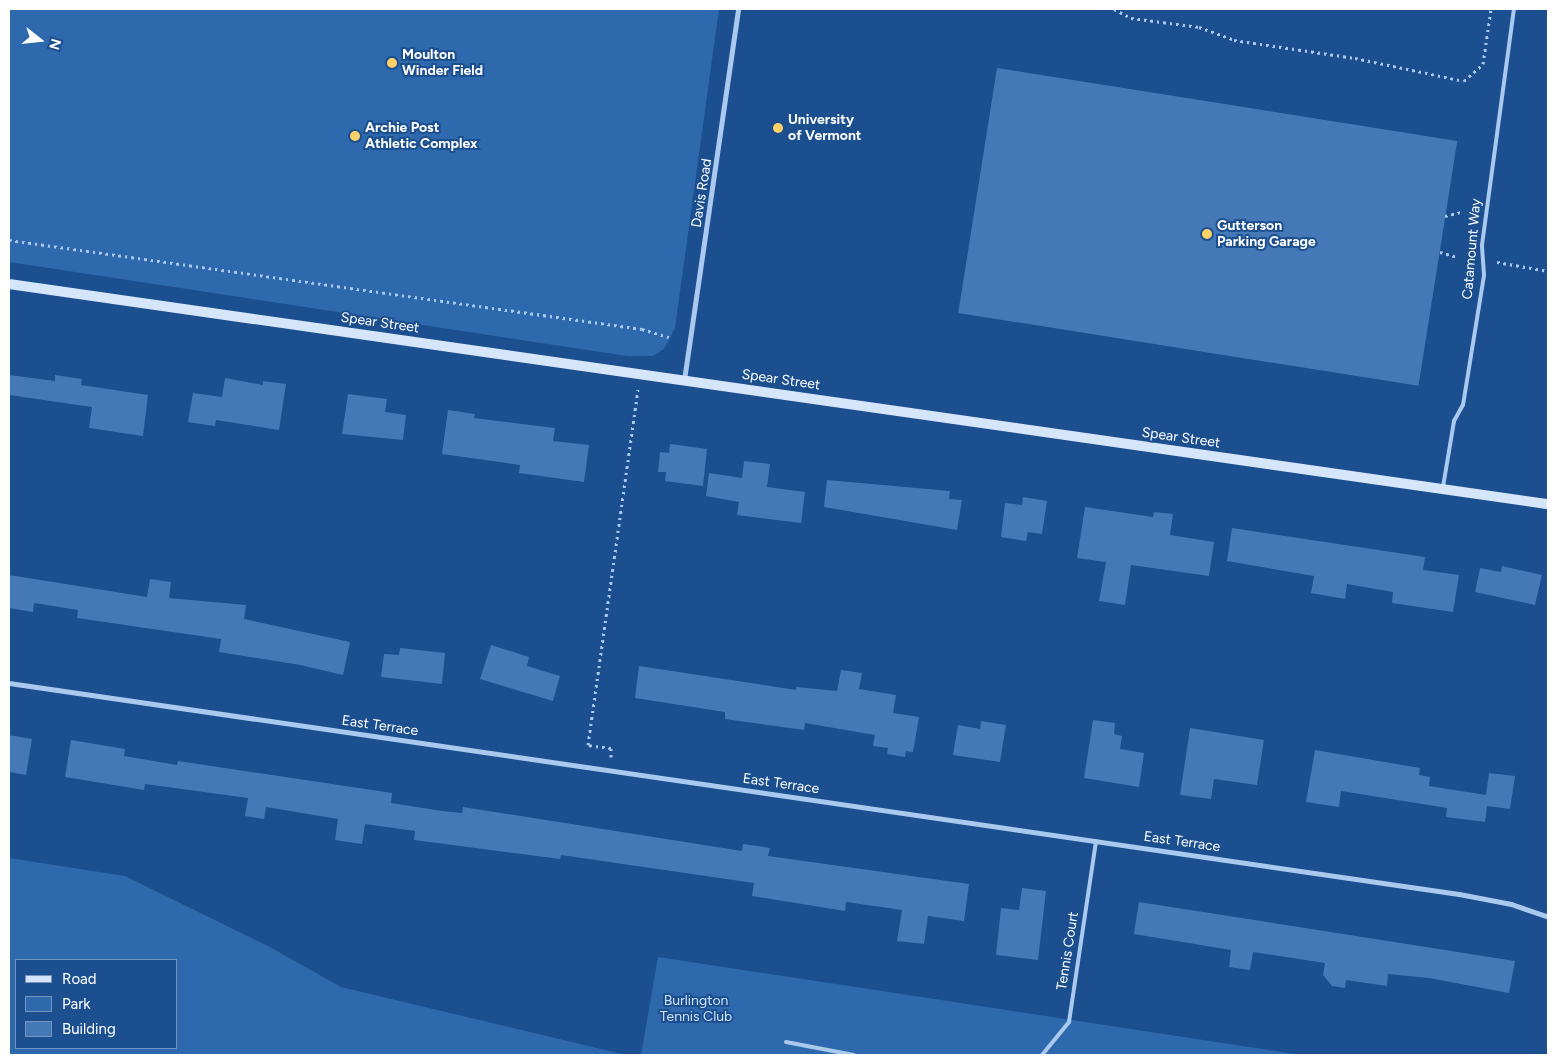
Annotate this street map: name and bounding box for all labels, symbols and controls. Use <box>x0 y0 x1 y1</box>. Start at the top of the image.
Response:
north arrow <box>15 15 65 65</box>
text: N <box>45 37 65 52</box>
place label: Moulton Winder Field <box>402 47 483 80</box>
marker: Moulton Winder Field <box>386 57 398 69</box>
place label: University of Vermont <box>788 112 861 144</box>
place label: Archie Post Athletic Complex <box>365 120 477 152</box>
marker: University of Vermont <box>772 122 784 134</box>
marker: Archie Post Athletic Complex <box>349 130 361 142</box>
street label: Davis Road <box>688 157 716 229</box>
street label: Catamount Way <box>1459 198 1485 300</box>
place label: Gutterson Parking Garage <box>1217 218 1316 250</box>
marker: Gutterson Parking Garage <box>1201 228 1213 240</box>
street label: Spear Street <box>340 309 420 337</box>
street label: Spear Street <box>741 366 821 394</box>
street label: Spear Street <box>1141 424 1221 452</box>
street label: East Terrace <box>341 712 419 740</box>
street label: East Terrace <box>742 770 820 798</box>
street label: East Terrace <box>1143 828 1221 856</box>
street label: Tennis Court <box>1053 910 1083 992</box>
legend <box>15 959 178 1049</box>
text: Road <box>62 970 97 988</box>
park label: Burlington Tennis Club <box>660 993 732 1026</box>
text: Park <box>62 995 91 1013</box>
text: Building <box>62 1020 116 1038</box>

